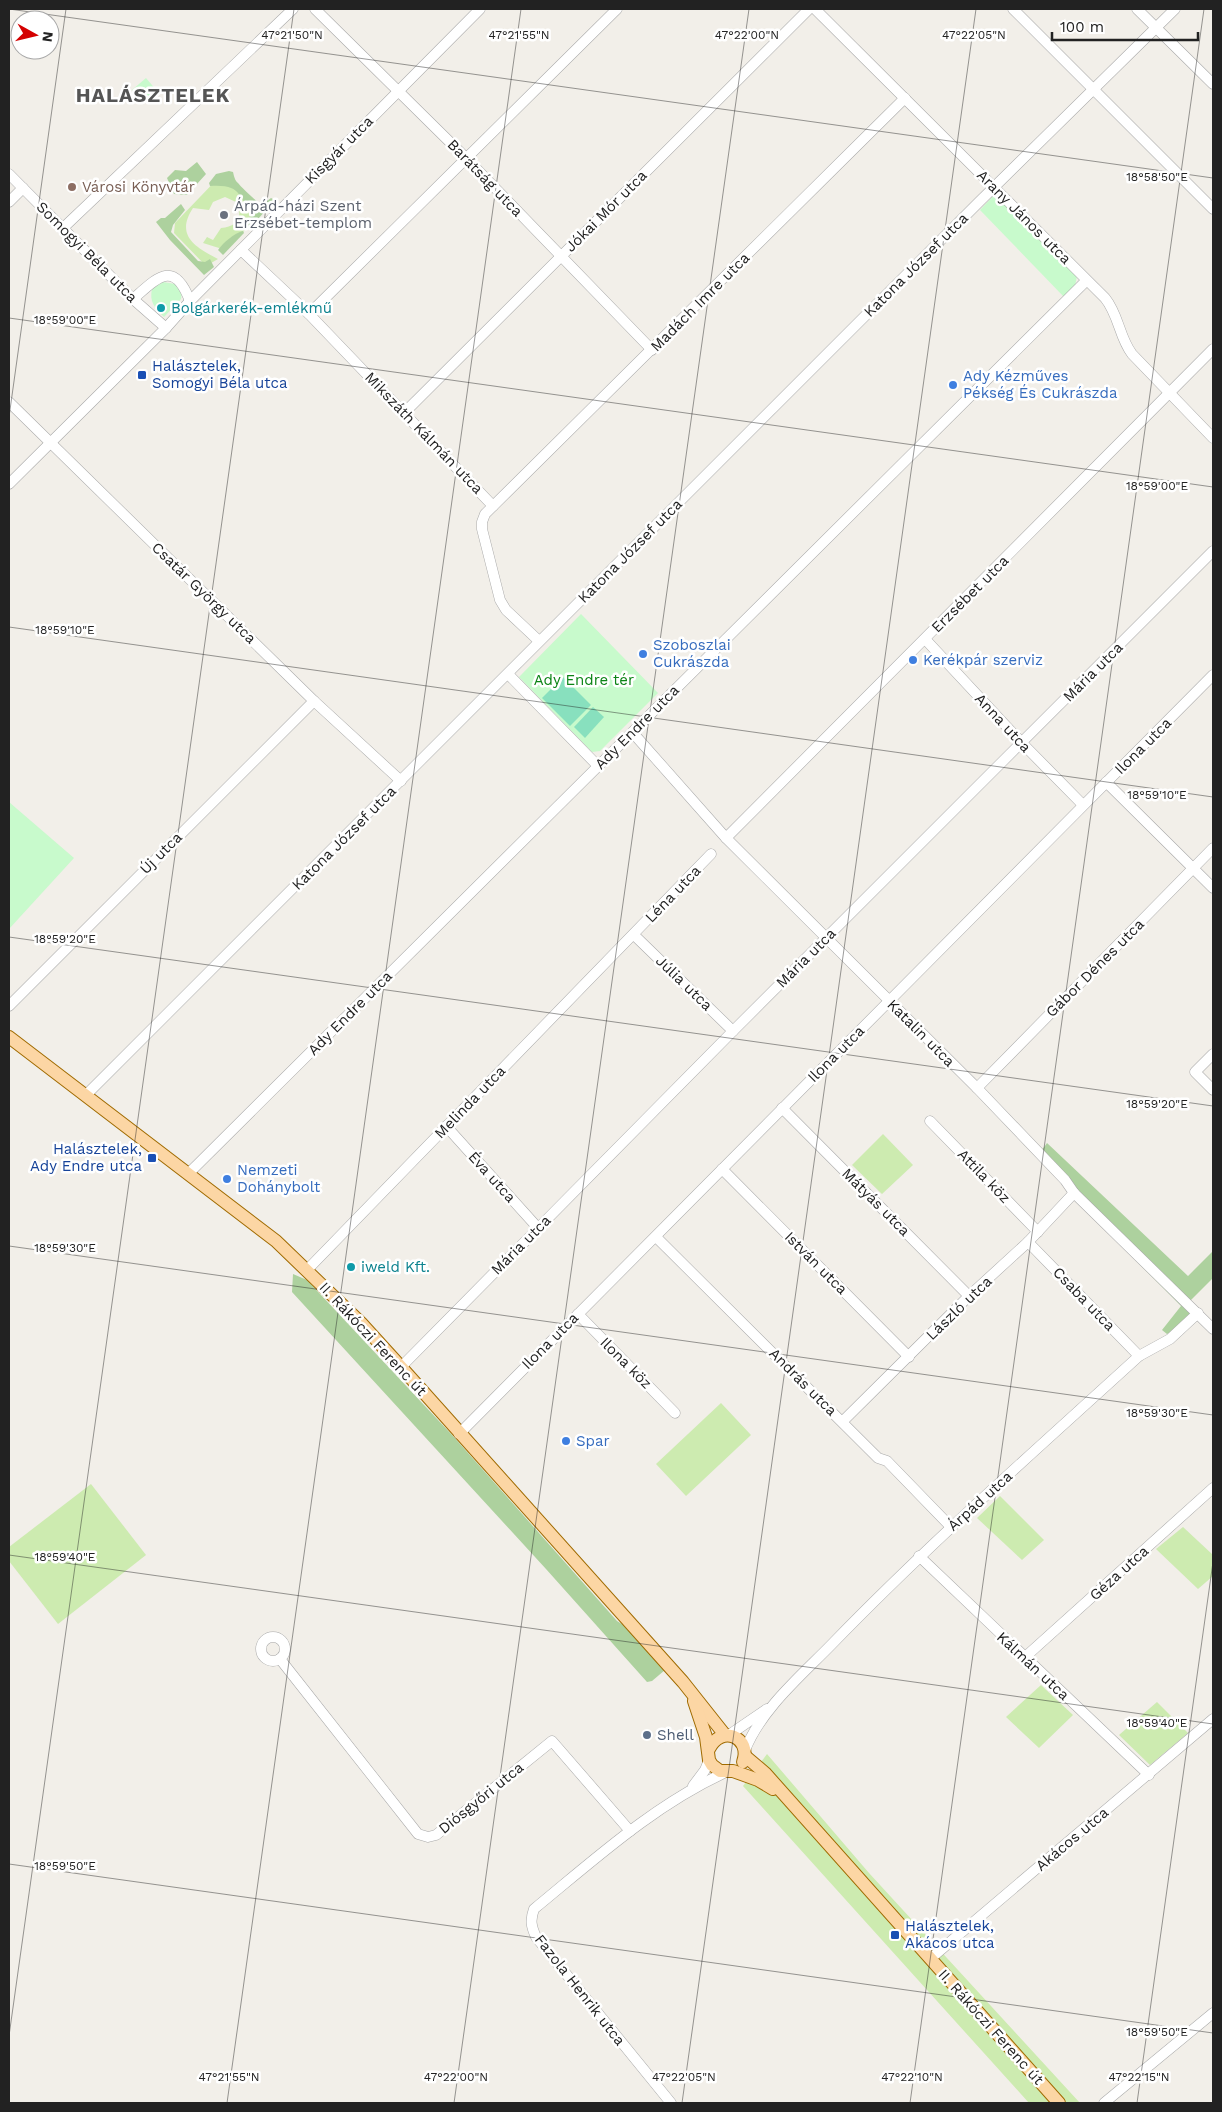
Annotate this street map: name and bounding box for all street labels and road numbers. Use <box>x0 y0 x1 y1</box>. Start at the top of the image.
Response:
street label: Kisgyár utca <box>301 112 377 188</box>
street label: Barátság utca <box>444 136 527 221</box>
street label: Jókai Mór utca <box>561 166 651 256</box>
street label: Arany János utca <box>973 166 1075 268</box>
street label: Somogyi Béla utca <box>33 198 142 307</box>
street label: Katona József utca <box>860 209 972 321</box>
street label: Madách Imre utca <box>647 248 754 355</box>
street label: Mikszáth Kálmán utca <box>361 368 487 498</box>
street label: Katona József utca <box>574 495 686 607</box>
street label: Csatár György utca <box>148 539 260 648</box>
street label: Erzsébet utca <box>928 551 1013 636</box>
street label: Mária utca <box>1059 638 1127 706</box>
street label: Ady Endre utca <box>591 681 683 773</box>
street label: Anna utca <box>971 690 1035 757</box>
street label: Ilona utca <box>1111 713 1176 778</box>
street label: Katona József utca <box>288 782 400 894</box>
street label: Új utca <box>136 828 186 878</box>
street label: Léna utca <box>641 861 705 926</box>
street label: Gábor Dénes utca <box>1042 915 1148 1021</box>
street label: Mária utca <box>772 924 840 992</box>
street label: Júlia utca <box>652 952 716 1015</box>
street label: Ady Endre utca <box>304 967 396 1059</box>
street label: Katalin utca <box>884 996 959 1071</box>
street label: Ilona utca <box>804 1021 869 1086</box>
street label: Melinda utca <box>431 1061 510 1142</box>
street label: Attila köz <box>954 1145 1014 1207</box>
street label: Éva utca <box>464 1148 520 1207</box>
street label: Mátyás utca <box>838 1164 914 1240</box>
street label: Mária utca <box>487 1211 555 1279</box>
street label: István utca <box>781 1228 852 1299</box>
street label: Csaba utca <box>1049 1263 1119 1335</box>
street label: László utca <box>922 1272 996 1344</box>
street label: II. Rákóczi Ferenc út <box>316 1278 431 1400</box>
street label: Ilona utca <box>518 1308 583 1373</box>
street label: Ilona köz <box>596 1333 656 1393</box>
street label: András utca <box>765 1344 841 1420</box>
street label: Árpád utca <box>944 1467 1016 1535</box>
street label: Géza utca <box>1086 1541 1153 1604</box>
street label: Kálmán utca <box>993 1628 1073 1704</box>
street label: Diósgyőri utca <box>435 1758 527 1838</box>
street label: Akácos utca <box>1032 1803 1112 1875</box>
street label: Fazola Henrik utca <box>531 1931 629 2050</box>
street label: II. Rákóczi Ferenc út <box>934 1966 1048 2089</box>

